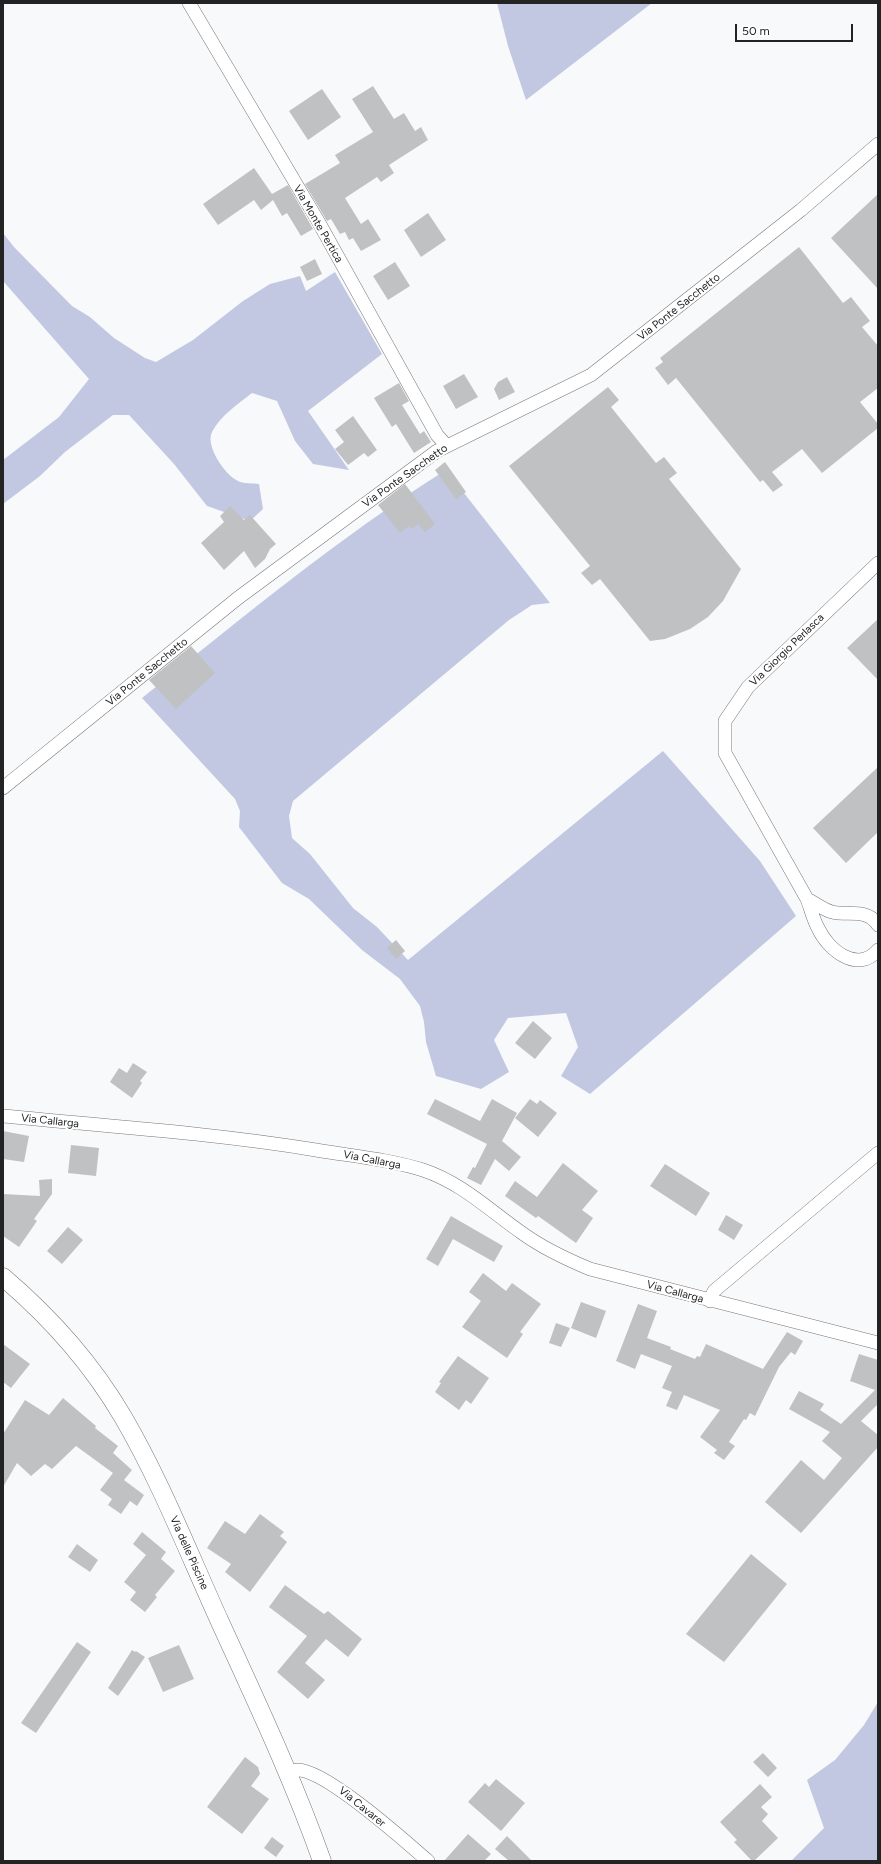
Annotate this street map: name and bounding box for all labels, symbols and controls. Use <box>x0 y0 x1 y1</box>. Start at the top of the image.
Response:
scale bar <box>737 16 855 42</box>
text: 50 m <box>742 24 770 38</box>
street label: Via Monte Pertica <box>290 183 346 265</box>
street label: Via Ponte Sacchetto <box>635 271 723 343</box>
street label: Via Ponte Sacchetto <box>360 442 450 510</box>
street label: Via Giorgio Perlasca <box>747 611 827 689</box>
street label: Via Ponte Sacchetto <box>104 635 190 709</box>
street label: Via Callarga <box>20 1111 80 1131</box>
street label: Via Callarga <box>342 1148 402 1172</box>
street label: Via Callarga <box>645 1278 705 1306</box>
street label: Via delle Piscine <box>167 1514 211 1592</box>
street label: Via Cavarer <box>336 1784 388 1830</box>

